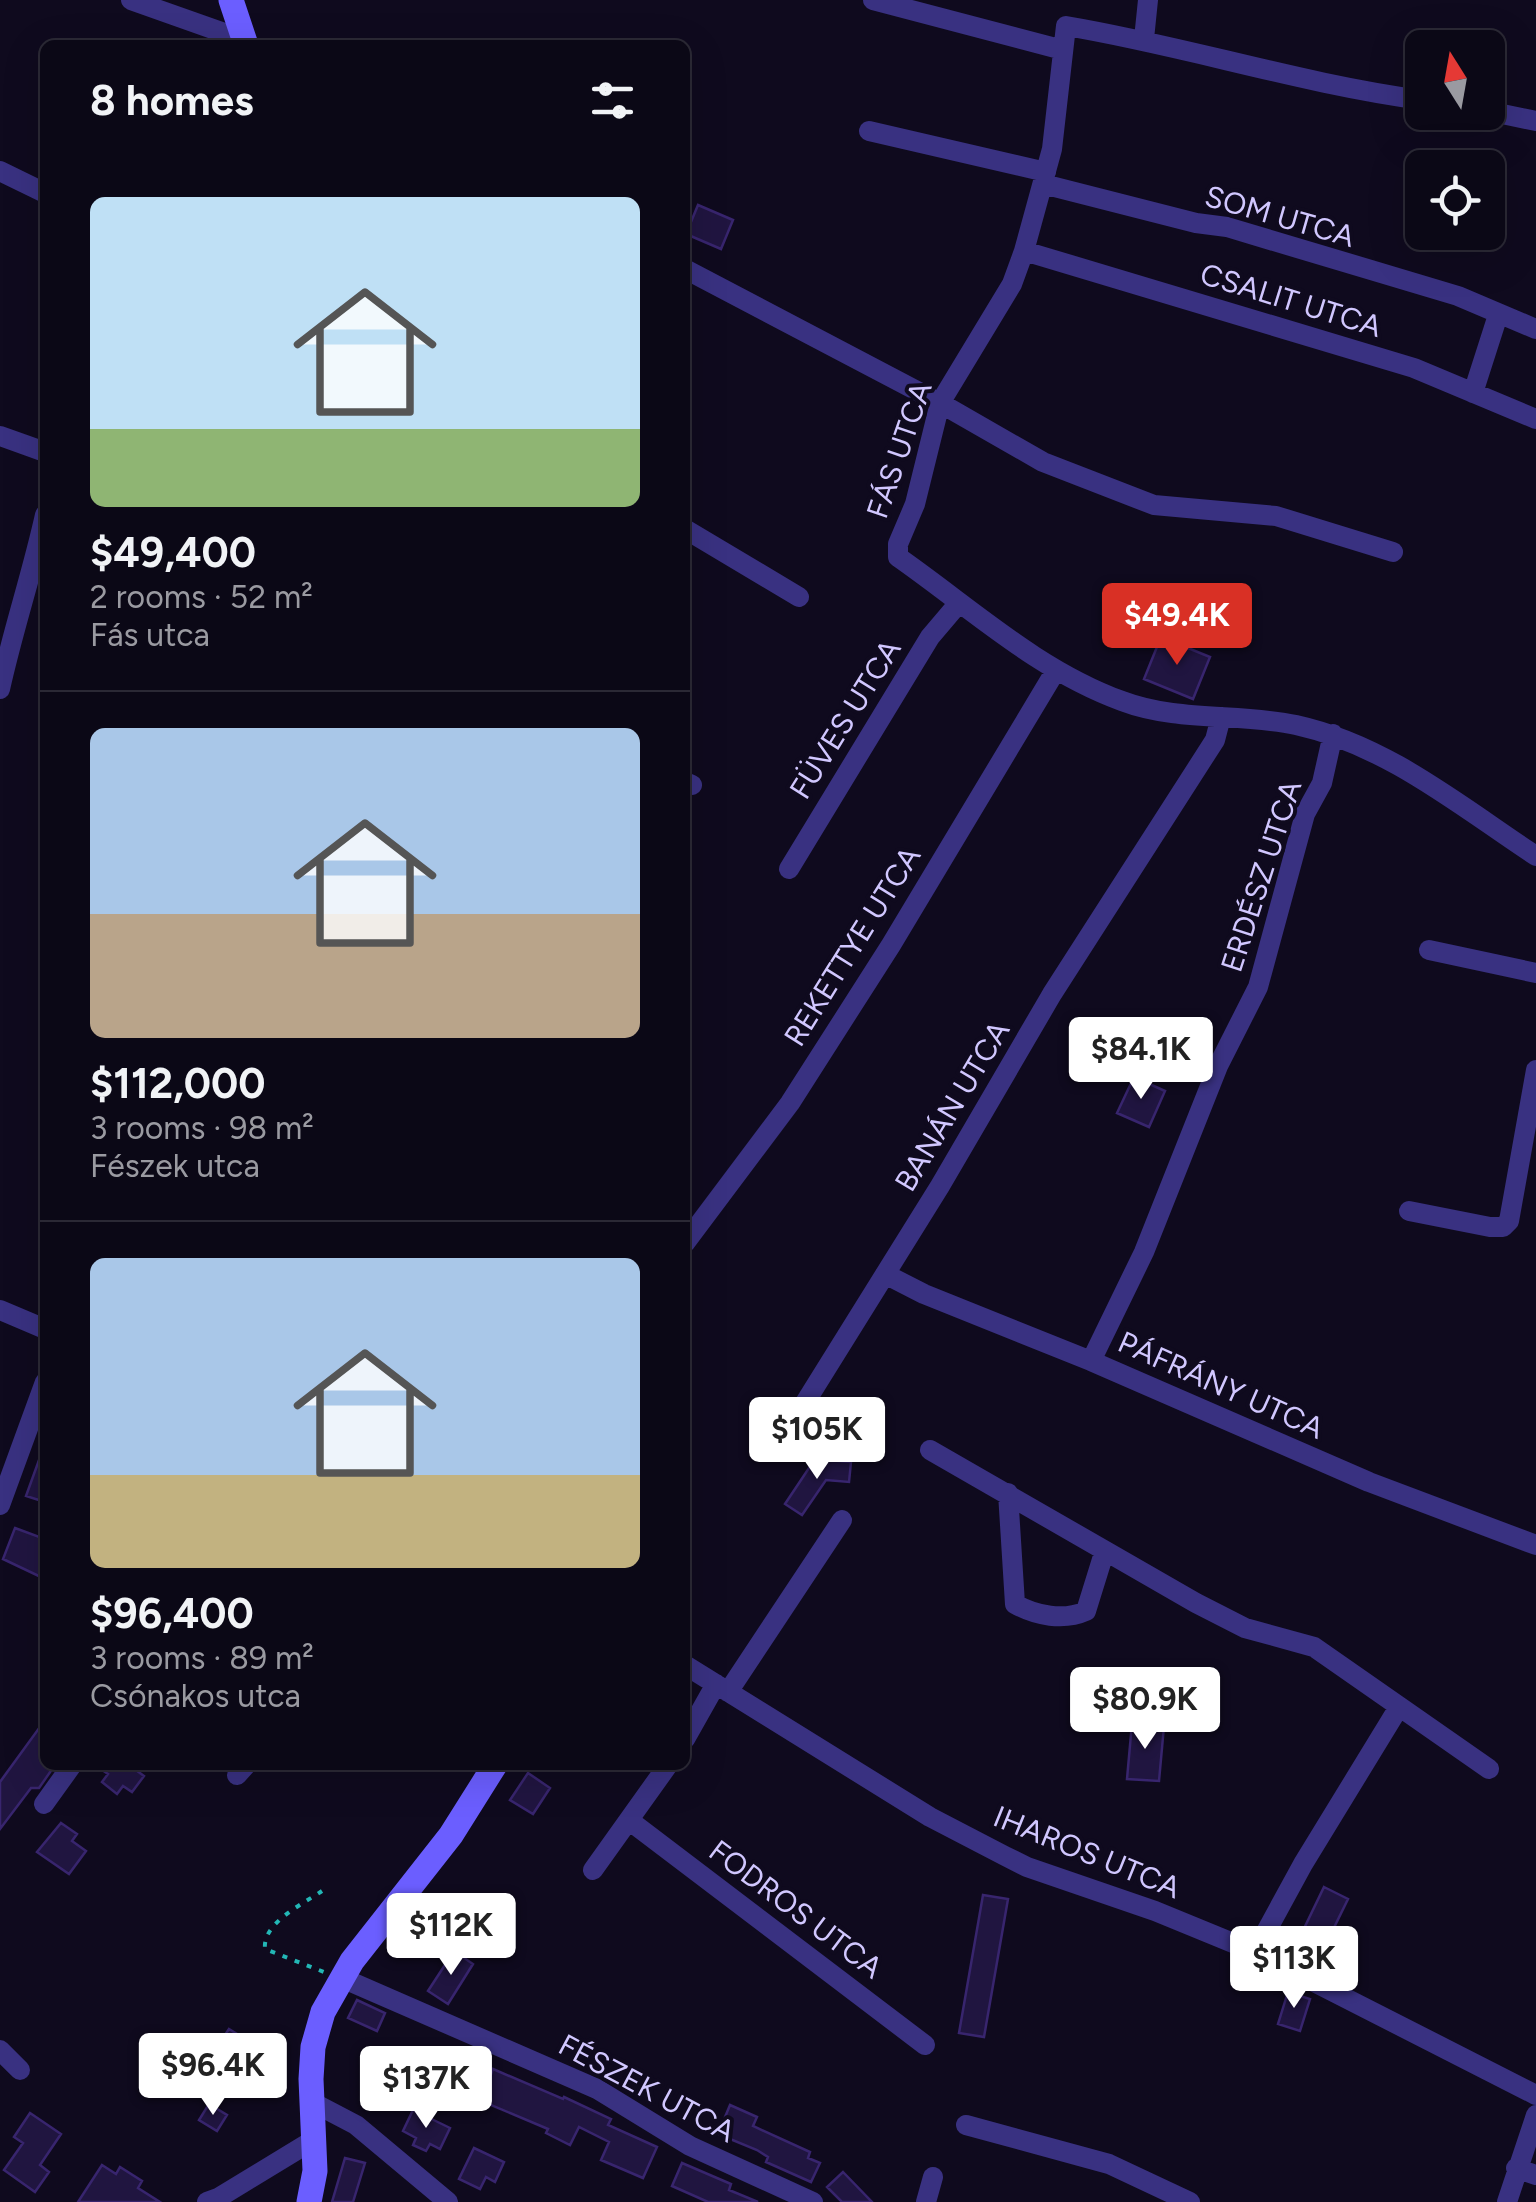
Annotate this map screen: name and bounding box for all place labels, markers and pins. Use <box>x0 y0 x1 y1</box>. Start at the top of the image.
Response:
pin: $49.4K <box>1096 583 1258 668</box>
pin: $84.1K <box>1060 1017 1222 1102</box>
pin: $105K <box>747 1397 887 1482</box>
pin: $80.9K <box>1064 1667 1226 1752</box>
pin: $112K <box>381 1893 521 1978</box>
pin: $113K <box>1224 1926 1364 2011</box>
pin: $96.4K <box>132 2033 294 2118</box>
pin: $137K <box>356 2046 496 2131</box>

